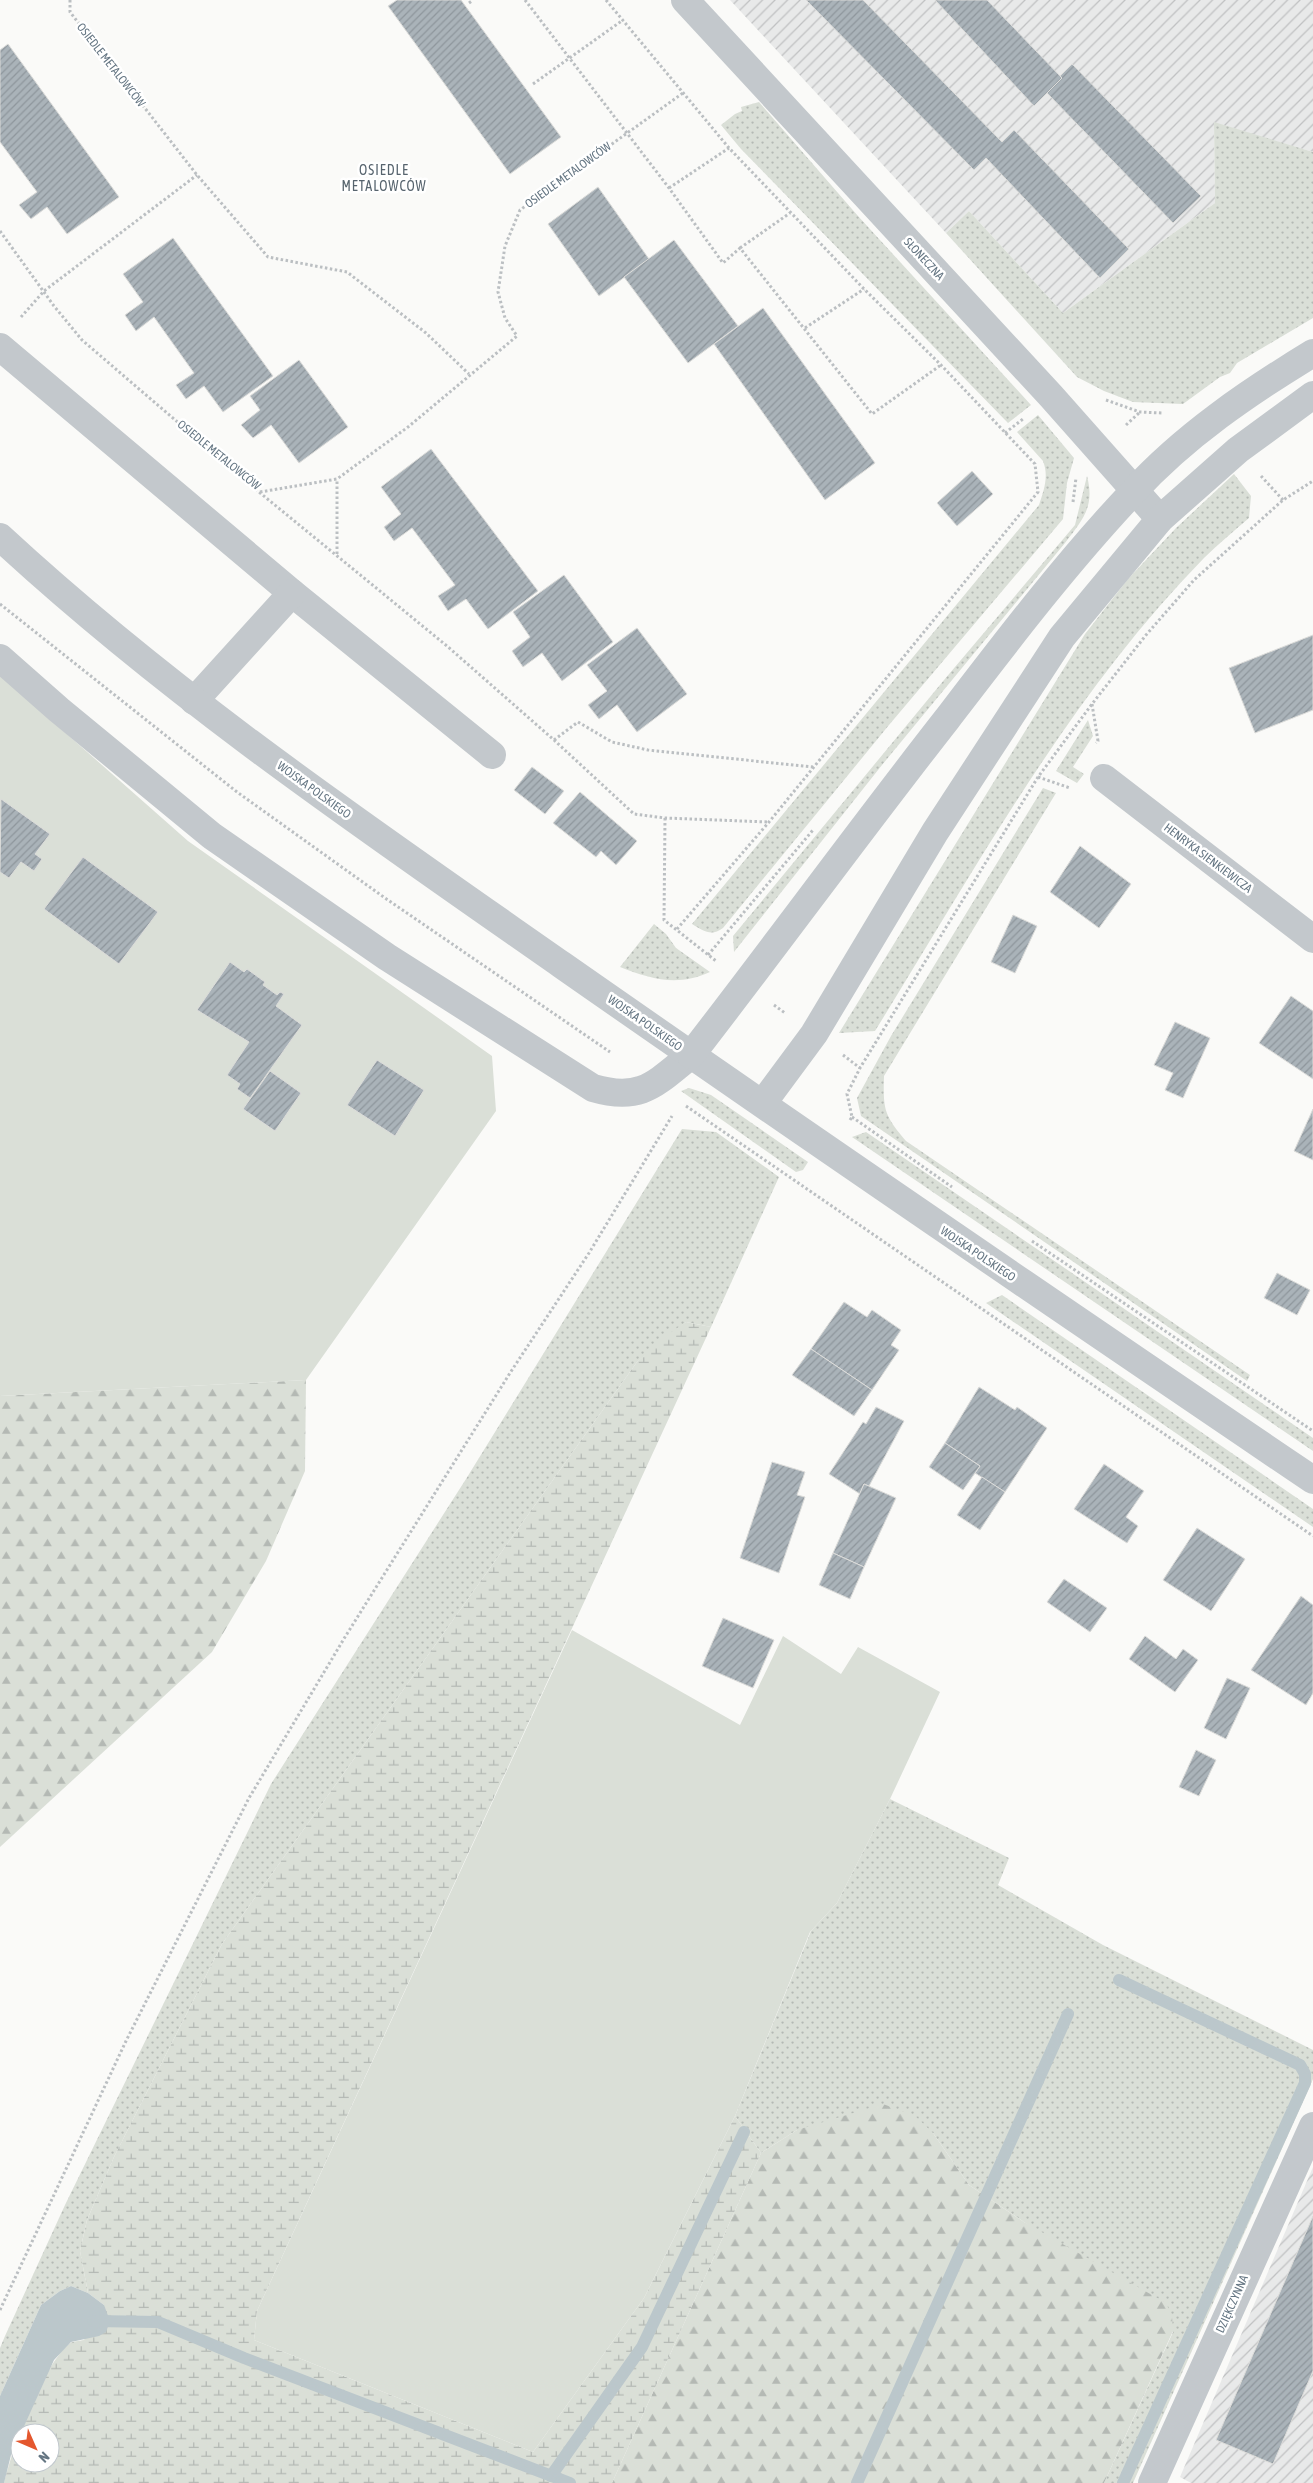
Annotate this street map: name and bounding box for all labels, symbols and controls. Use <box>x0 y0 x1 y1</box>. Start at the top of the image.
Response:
street label: OSIEDLE METALOWCÓW <box>74 20 148 110</box>
street label: OSIEDLE METALOWCÓW <box>522 139 614 211</box>
district label: OSIEDLE METALOWCÓW <box>341 162 427 194</box>
street label: SŁONECZNA <box>901 235 947 283</box>
street label: OSIEDLE METALOWCÓW <box>175 417 264 493</box>
street label: WOJSKA POLSKIEGO <box>274 759 354 821</box>
street label: HENRYKA SIENKIEWICZA <box>1161 820 1255 896</box>
street label: WOJSKA POLSKIEGO <box>605 992 685 1054</box>
street label: WOJSKA POLSKIEGO <box>938 1224 1018 1284</box>
street label: DZIĘKCZYNNA <box>1213 2273 1251 2335</box>
north arrow <box>10 2423 60 2473</box>
text: N <box>36 2449 53 2466</box>

